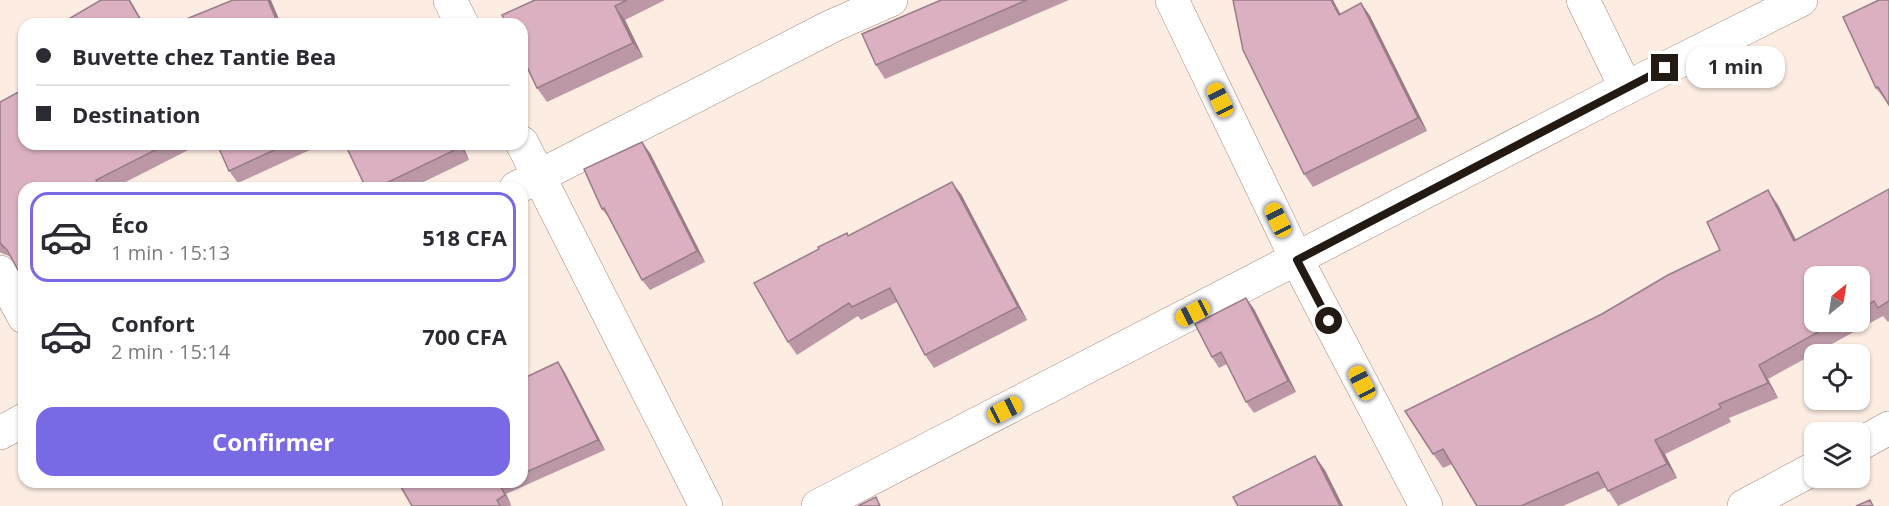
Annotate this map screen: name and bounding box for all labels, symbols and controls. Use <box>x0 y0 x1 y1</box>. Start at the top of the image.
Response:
text: Buvette chez Tantie Bea <box>72 41 336 71</box>
callout: 1 min <box>1686 47 1785 89</box>
text: 1 min <box>1708 53 1763 80</box>
route end <box>1651 54 1678 81</box>
car <box>1204 80 1236 120</box>
text: Destination <box>72 99 201 129</box>
car <box>1262 200 1294 240</box>
text: Éco <box>111 209 148 239</box>
icon: car <box>39 210 93 264</box>
text: 518 CFA <box>422 222 507 252</box>
text: 1 min · 15:13 <box>111 239 230 266</box>
north arrow <box>1804 266 1870 332</box>
map controls <box>1804 266 1870 488</box>
car <box>1173 297 1213 329</box>
route start <box>1315 307 1342 334</box>
text: Confort <box>111 308 195 338</box>
icon: car <box>39 309 93 363</box>
text: 700 CFA <box>422 321 507 351</box>
text: 2 min · 15:14 <box>111 338 230 365</box>
button: locate <box>1804 344 1870 410</box>
car <box>1346 363 1378 403</box>
car <box>985 394 1025 426</box>
button: Confirmer <box>36 407 510 476</box>
button: layers <box>1804 422 1870 488</box>

